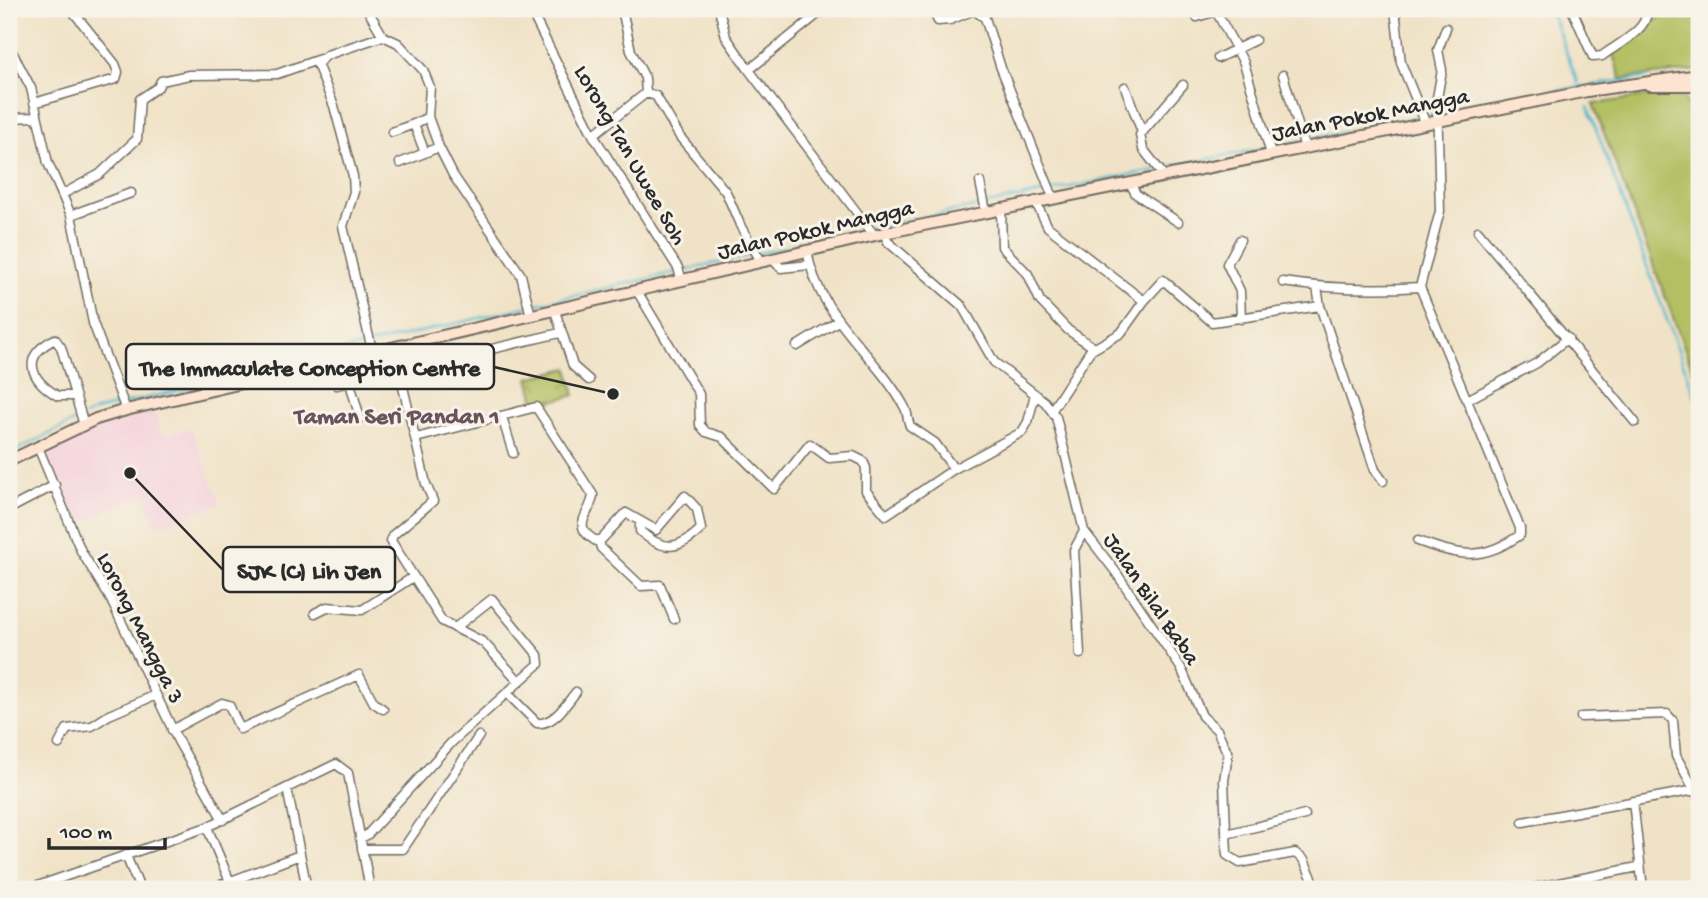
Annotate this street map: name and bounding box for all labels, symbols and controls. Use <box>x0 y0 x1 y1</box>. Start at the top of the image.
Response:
street label: Lorong Tan Uwee Soh <box>566 61 691 250</box>
street label: Jalan Pokok Mangga <box>1270 84 1473 149</box>
street label: Jalan Pokok Mangga <box>715 195 918 267</box>
callout: The Immaculate Conception Centre <box>126 344 494 389</box>
text: The Immaculate Conception Centre <box>138 356 482 385</box>
district label: Taman Seri Pandan 1 <box>292 404 500 433</box>
street label: Jalan Bilal Baba <box>1096 529 1205 672</box>
callout: SJK (C) Lih Jen <box>223 547 395 592</box>
street label: Lorong Mangga 3 <box>89 549 189 709</box>
text: SJK (C) Lih Jen <box>237 559 382 588</box>
scale bar <box>49 807 164 851</box>
text: 100 m <box>59 822 112 847</box>

